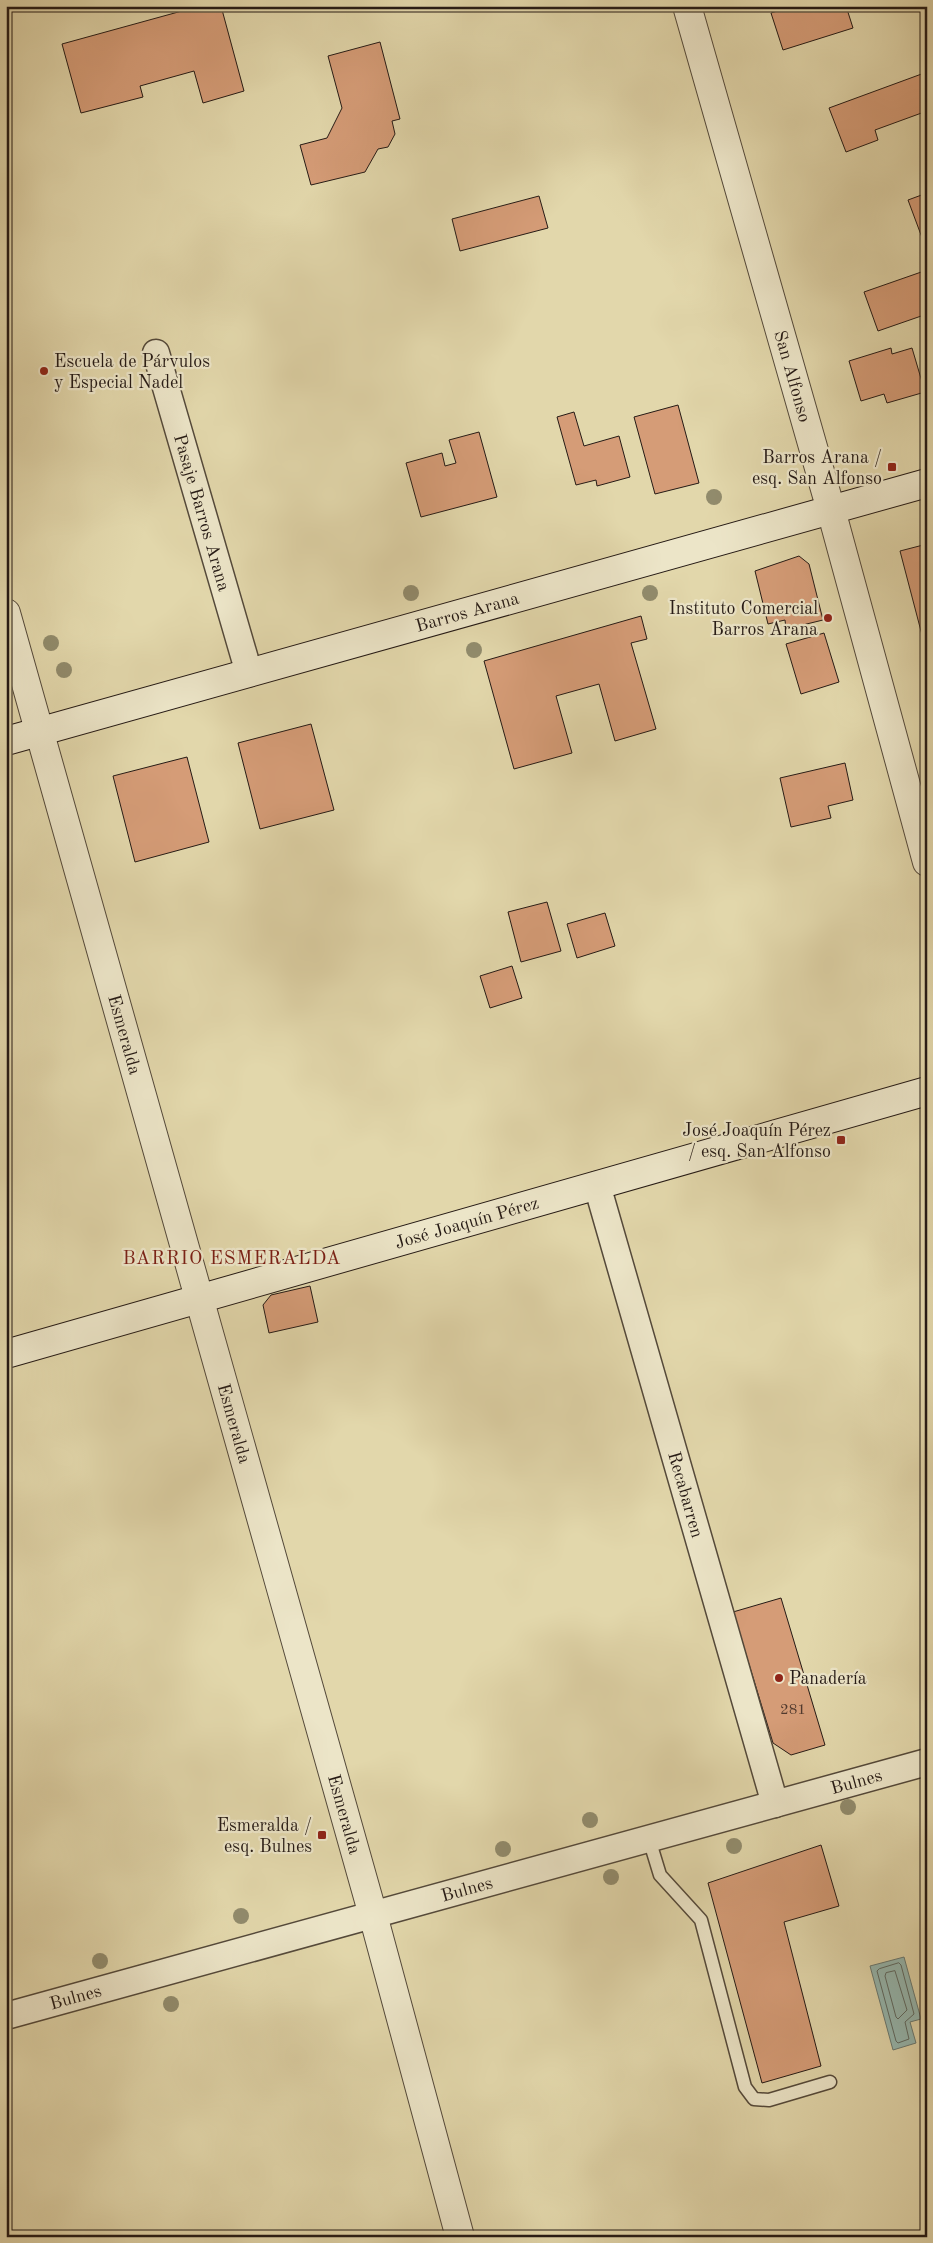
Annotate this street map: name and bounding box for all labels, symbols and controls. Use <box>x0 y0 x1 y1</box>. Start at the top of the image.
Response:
street label: San Alfonso <box>770 328 814 425</box>
place label: Escuela de Párvulos y Especial Nadel <box>54 353 210 392</box>
marker: Escuela de Párvulos y Especial Nadel <box>38 365 50 377</box>
street label: Pasaje Barros Arana <box>170 432 233 593</box>
place label: Barros Arana / esq. San Alfonso <box>752 449 882 488</box>
marker: Barros Arana / esq. San Alfonso <box>886 461 898 473</box>
street label: Barros Arana <box>414 590 521 636</box>
place label: Instituto Comercial Barros Arana <box>669 600 818 639</box>
marker: Instituto Comercial Barros Arana <box>822 612 834 624</box>
street label: Esmeralda <box>104 993 144 1077</box>
place label: José Joaquín Pérez / esq. San Alfonso <box>682 1122 831 1161</box>
marker: José Joaquín Pérez / esq. San Alfonso <box>835 1134 847 1146</box>
street label: José Joaquín Pérez <box>393 1194 541 1253</box>
district label: BARRIO ESMERALDA <box>122 1250 342 1269</box>
street label: Esmeralda <box>214 1382 253 1466</box>
street label: Recabarren <box>664 1450 706 1540</box>
place label: Panadería <box>789 1670 867 1688</box>
marker: Panadería <box>773 1672 785 1684</box>
house number: 281 <box>780 1703 806 1718</box>
street label: Bulnes <box>829 1767 885 1798</box>
street label: Esmeralda <box>324 1772 363 1857</box>
place label: Esmeralda / esq. Bulnes <box>217 1817 312 1856</box>
marker: Esmeralda / esq. Bulnes <box>316 1829 328 1841</box>
street label: Bulnes <box>439 1874 495 1906</box>
street label: Bulnes <box>48 1982 104 2014</box>

